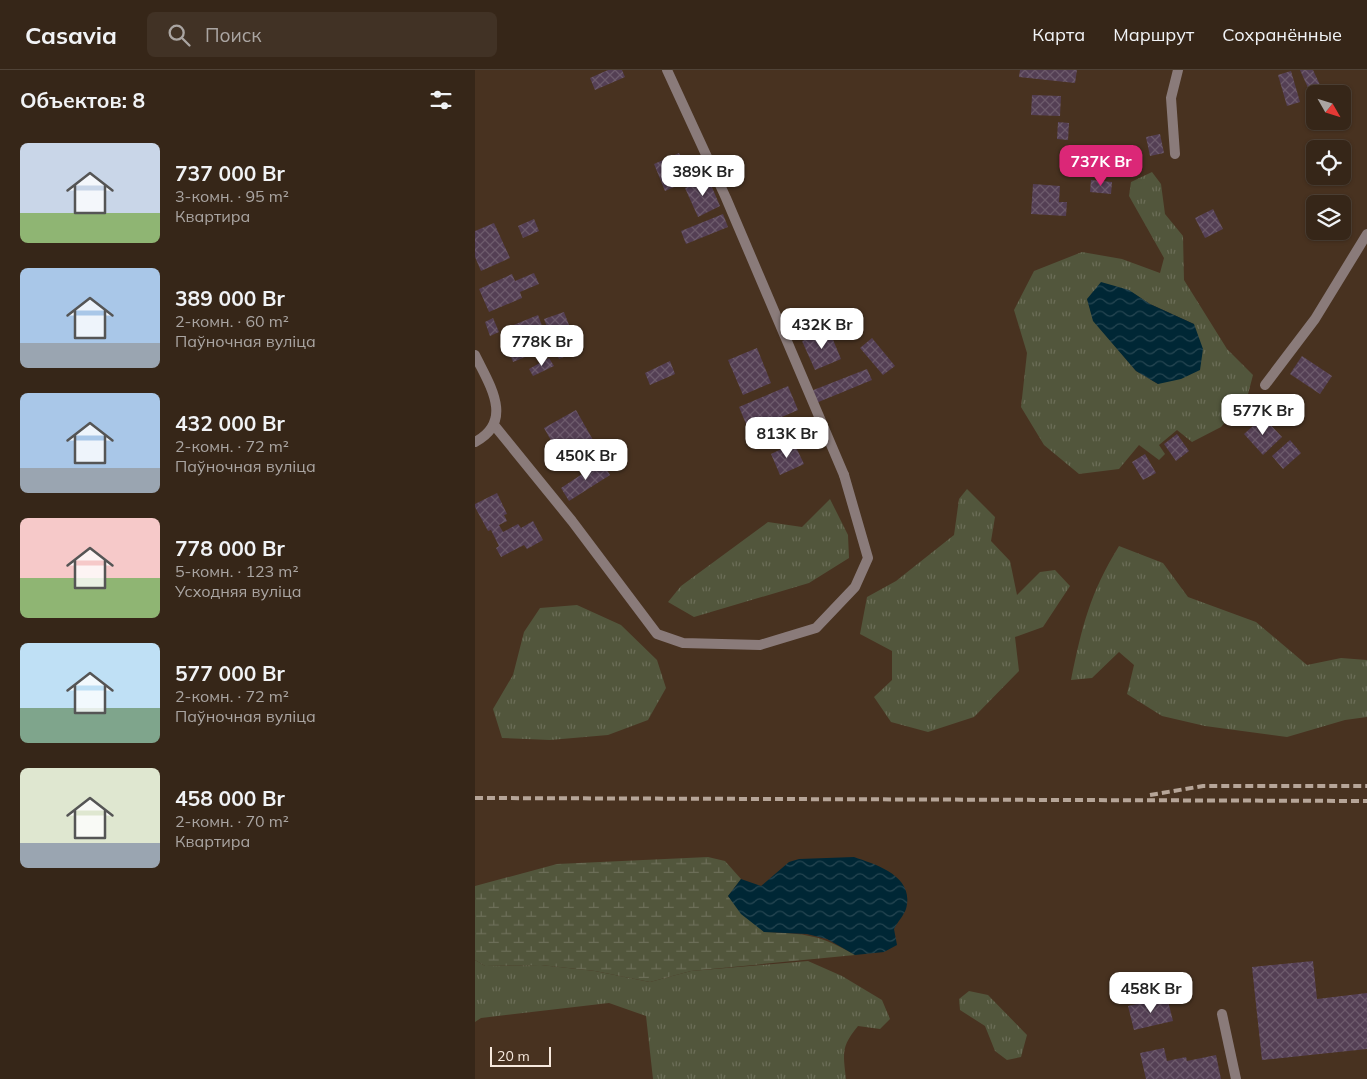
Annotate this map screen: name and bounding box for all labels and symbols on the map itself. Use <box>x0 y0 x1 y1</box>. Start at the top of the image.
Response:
north arrow <box>1306 85 1351 130</box>
pin: 737K Br <box>1055 144 1147 187</box>
pin: 389K Br <box>657 154 749 197</box>
pin: 432K Br <box>776 308 868 350</box>
pin: 778K Br <box>496 324 588 367</box>
pin: 577K Br <box>1217 394 1309 436</box>
pin: 813K Br <box>741 416 833 459</box>
pin: 450K Br <box>540 438 632 481</box>
pin: 458K Br <box>1105 972 1197 1014</box>
scale bar <box>490 1044 551 1067</box>

